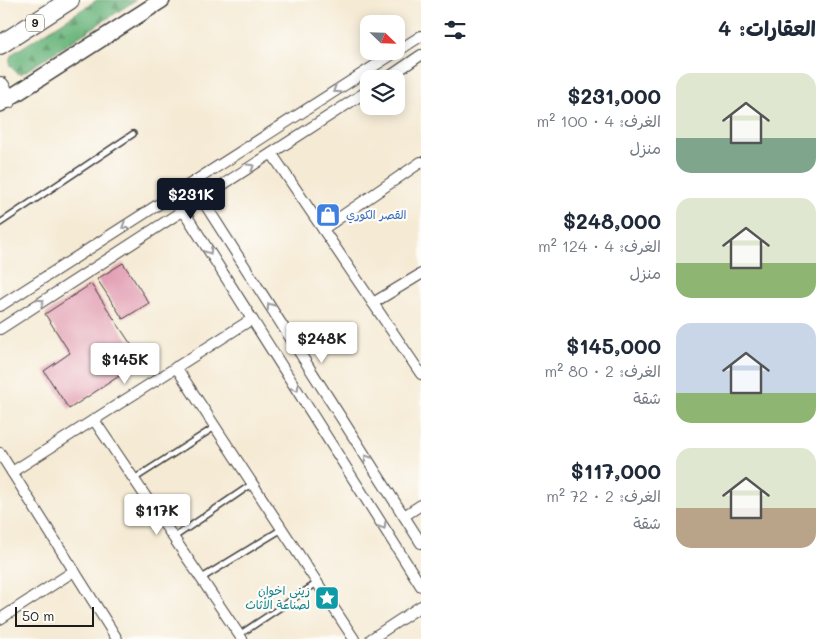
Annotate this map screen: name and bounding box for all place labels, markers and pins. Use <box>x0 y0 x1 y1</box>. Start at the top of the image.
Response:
pin: $231K <box>156 178 226 220</box>
shop icon: القصر الكوري <box>315 202 341 228</box>
place label: القصر الكوري <box>346 206 406 224</box>
pin: $248K <box>287 322 357 364</box>
pin: $145K <box>90 342 160 385</box>
pin: $117K <box>122 494 192 536</box>
place label: زيني اخوان لصناعة الأثاث <box>245 582 310 612</box>
place icon: زيني اخوان لصناعة الأثاث <box>314 585 340 611</box>

